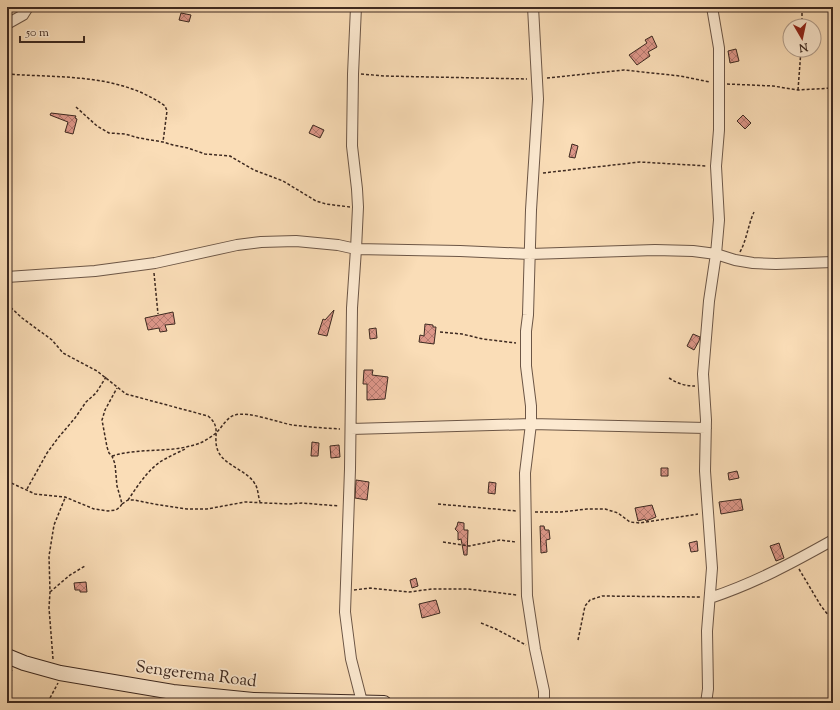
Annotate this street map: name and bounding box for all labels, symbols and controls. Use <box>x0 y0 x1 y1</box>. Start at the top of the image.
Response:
scale bar <box>20 18 84 44</box>
north arrow <box>782 18 822 58</box>
text: 50 m <box>25 24 49 42</box>
text: N <box>798 38 810 56</box>
street label: Sengerema Road <box>134 656 258 694</box>

